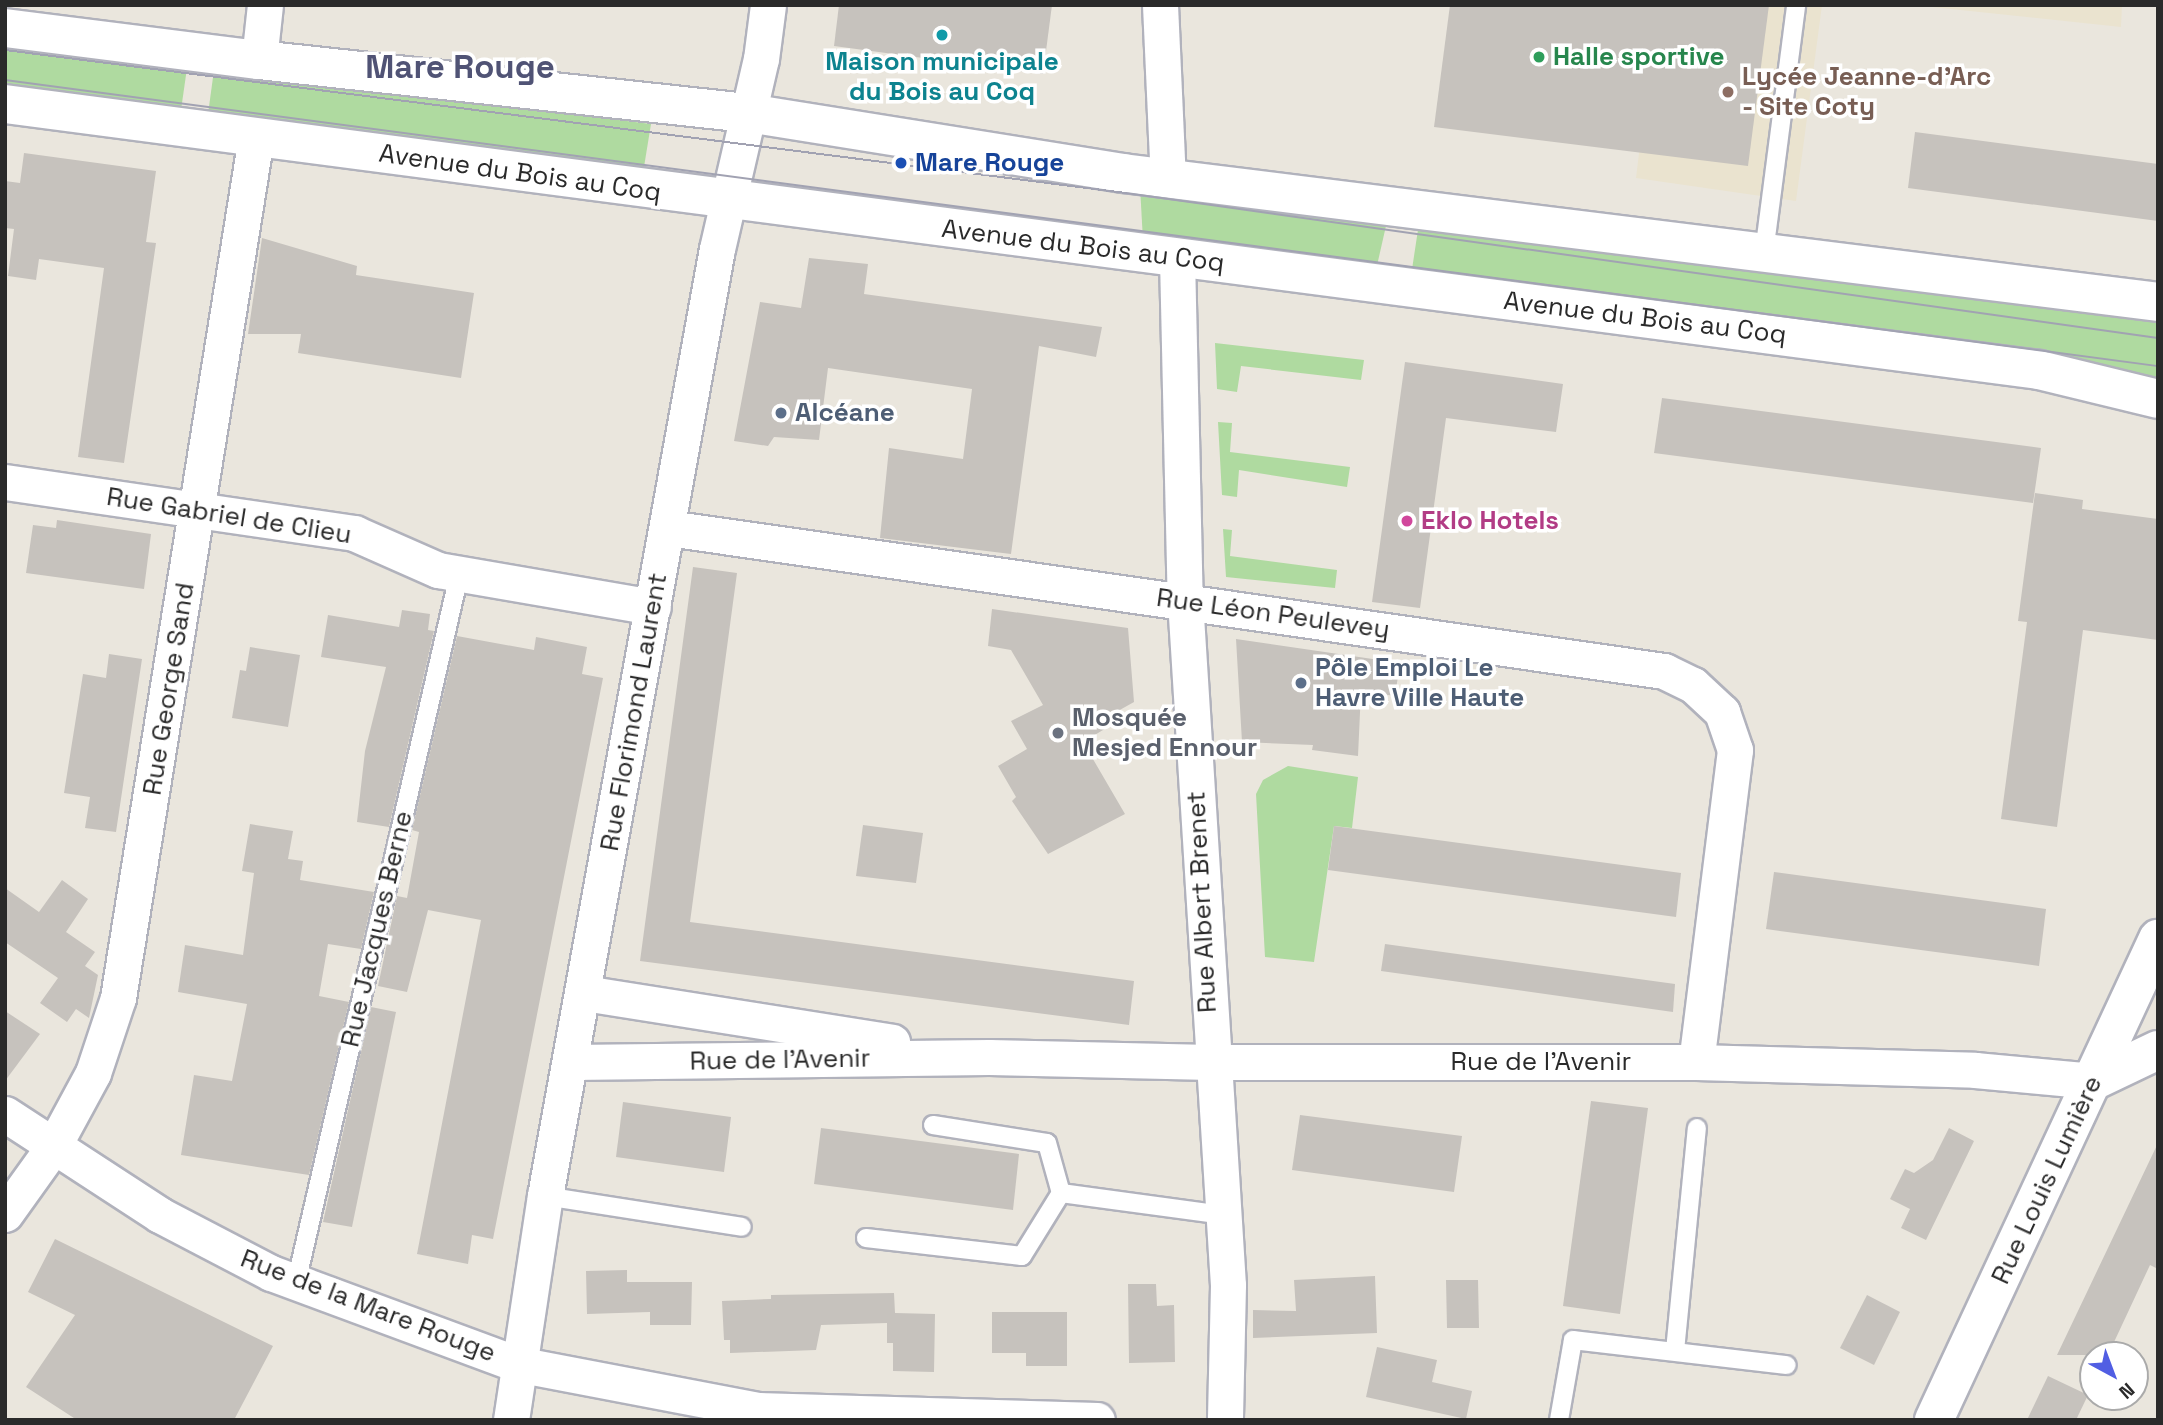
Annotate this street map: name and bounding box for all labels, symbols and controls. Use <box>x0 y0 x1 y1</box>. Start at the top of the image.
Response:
marker: Maison municipale du Bois au Coq <box>934 27 950 43</box>
place label: Halle sportive <box>1553 41 1725 73</box>
place label: Maison municipale du Bois au Coq <box>825 46 1059 108</box>
district label: Mare Rouge <box>365 48 555 88</box>
marker: Halle sportive <box>1531 49 1547 65</box>
place label: Lycée Jeanne-d'Arc - Site Coty <box>1742 61 1991 122</box>
marker: Lycée Jeanne-d'Arc - Site Coty <box>1720 84 1736 100</box>
street label: Avenue du Bois au Coq <box>377 138 663 208</box>
place label: Mare Rouge <box>915 147 1064 179</box>
marker: Mare Rouge <box>893 155 909 171</box>
street label: Avenue du Bois au Coq <box>940 213 1226 279</box>
street label: Avenue du Bois au Coq <box>1502 285 1788 351</box>
place label: Alcéane <box>795 397 895 429</box>
marker: Alcéane <box>773 405 789 421</box>
street label: Rue Gabriel de Clieu <box>104 481 354 551</box>
place label: Eklo Hotels <box>1421 505 1559 537</box>
marker: Eklo Hotels <box>1399 513 1415 529</box>
street label: Rue Florimond Laurent <box>594 571 674 853</box>
street label: Rue George Sand <box>137 581 201 797</box>
street label: Rue Léon Peulevey <box>1154 582 1392 646</box>
place label: Pôle Emploi Le Havre Ville Haute <box>1315 652 1525 714</box>
marker: Pôle Emploi Le Havre Ville Haute <box>1293 675 1309 691</box>
place label: Mosquée Mesjed Ennour <box>1072 702 1257 764</box>
marker: Mosquée Mesjed Ennour <box>1050 725 1066 741</box>
street label: Rue Albert Brenet <box>1181 790 1223 1014</box>
street label: Rue Jacques Berne <box>335 808 419 1050</box>
street label: Rue de l'Avenir <box>689 1043 871 1077</box>
street label: Rue de l'Avenir <box>1451 1046 1631 1078</box>
street label: Rue Louis Lumière <box>1985 1071 2109 1289</box>
street label: Rue de la Mare Rouge <box>236 1243 500 1369</box>
north arrow <box>2079 1341 2149 1411</box>
text: N <box>2114 1377 2140 1404</box>

